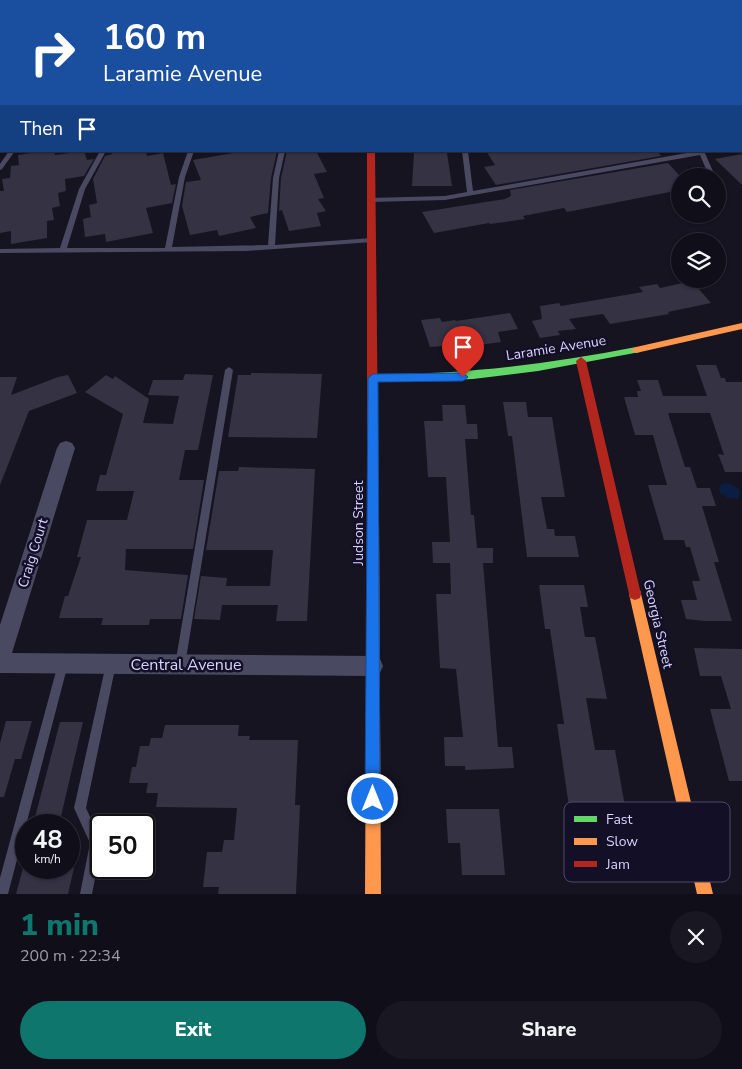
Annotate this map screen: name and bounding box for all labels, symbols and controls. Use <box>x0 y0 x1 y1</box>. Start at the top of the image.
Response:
text: 160 m <box>103 14 206 61</box>
icon: right <box>20 20 85 85</box>
text: Laramie Avenue <box>103 59 262 89</box>
icon: arrive <box>73 115 101 143</box>
text: Then <box>20 116 63 142</box>
map controls <box>671 168 726 288</box>
button: search <box>671 168 726 223</box>
button: layers <box>671 233 726 288</box>
pin <box>442 326 484 377</box>
street label: Laramie Avenue <box>504 331 608 365</box>
icon: arrive <box>449 333 477 361</box>
street label: Judson Street <box>349 480 368 566</box>
street label: Craig Court <box>13 516 53 590</box>
street label: Georgia Street <box>639 578 678 671</box>
street label: Central Avenue <box>131 654 241 676</box>
position arrow <box>346 772 398 824</box>
legend <box>564 802 730 882</box>
text: Fast <box>606 810 632 829</box>
speed limit sign: 50 <box>90 814 155 879</box>
text: 48 <box>32 823 63 857</box>
text: Slow <box>606 832 638 851</box>
text: km/h <box>34 851 61 867</box>
text: Jam <box>605 855 630 874</box>
text: 1 min <box>20 905 99 946</box>
button: close <box>670 911 722 963</box>
text: 200 m · 22:34 <box>20 945 121 967</box>
button: Exit <box>20 1001 366 1059</box>
button: Share <box>376 1001 722 1059</box>

